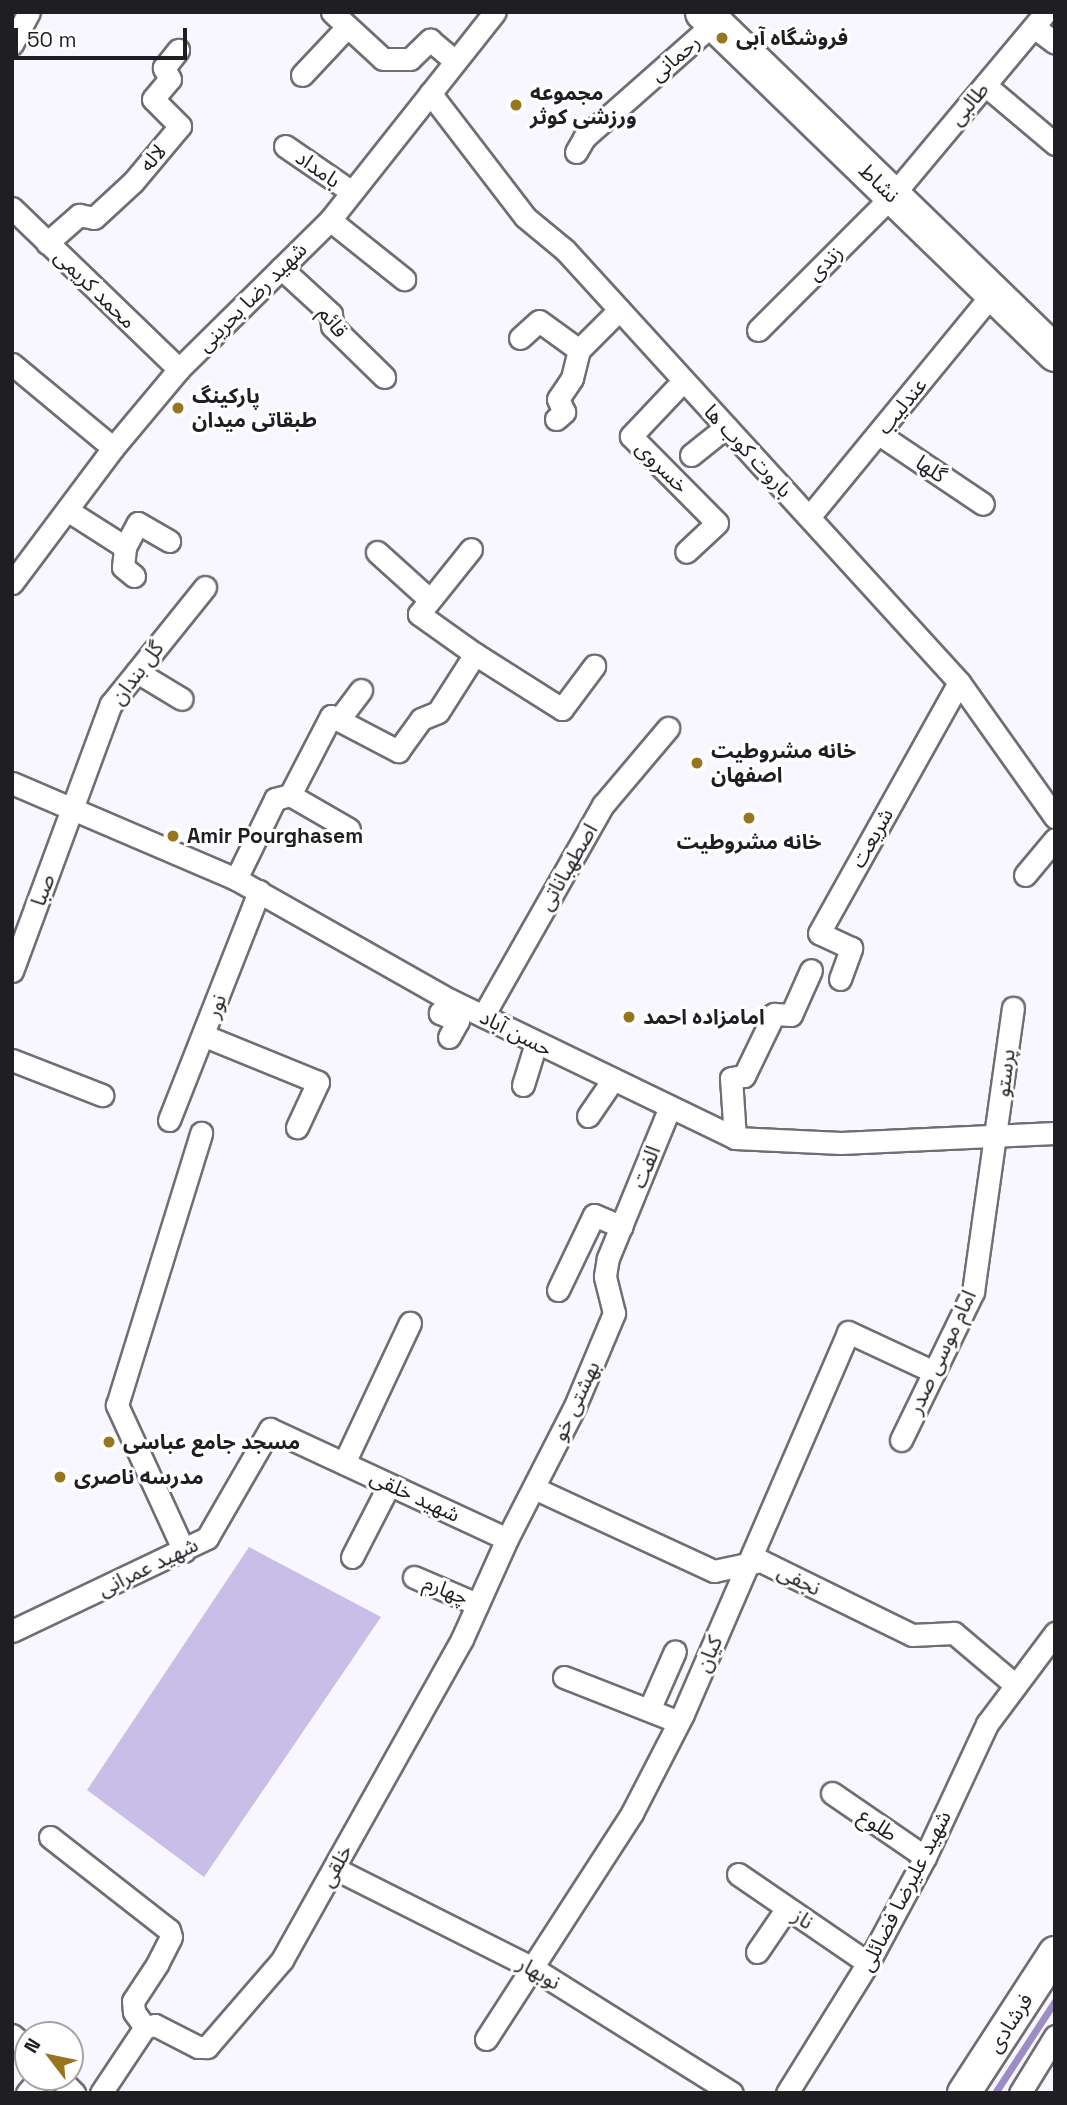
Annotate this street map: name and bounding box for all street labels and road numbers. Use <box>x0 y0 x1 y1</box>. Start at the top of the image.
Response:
street label: رحمانی <box>645 29 705 87</box>
street label: طالبی <box>944 77 994 131</box>
street label: لاله <box>134 139 172 177</box>
street label: بامداد <box>291 145 345 193</box>
street label: نشاط <box>854 158 904 208</box>
street label: شهید رضا بحرینی <box>192 237 312 357</box>
street label: زندی <box>802 240 848 286</box>
street label: محمد کریمی <box>49 244 141 334</box>
street label: قائم <box>313 301 353 343</box>
street label: عندلیب <box>872 373 932 439</box>
street label: باروت کوب ها <box>699 399 797 503</box>
street label: خسروی <box>631 436 693 498</box>
street label: گلها <box>911 450 951 488</box>
street label: گل بندان <box>105 636 169 710</box>
street label: شریعت <box>845 804 899 872</box>
street label: اصطهباناتی <box>533 819 603 915</box>
street label: صبا <box>25 870 61 910</box>
street label: نور <box>200 991 232 1021</box>
street label: حسن آباد <box>476 1004 556 1062</box>
street label: پرستو <box>990 1048 1020 1098</box>
street label: الفت <box>626 1142 666 1192</box>
street label: امام موسی صدر <box>902 1286 982 1418</box>
street label: بهشتی خو <box>547 1357 605 1445</box>
street label: شهید خلقی <box>366 1464 464 1528</box>
street label: شهید عمرانی <box>94 1532 202 1602</box>
street label: نجفی <box>773 1559 825 1601</box>
street label: چهارم <box>420 1570 472 1610</box>
street label: کیان <box>690 1632 728 1676</box>
street label: طلوع <box>854 1803 902 1847</box>
street label: شهید علیرضا فضائلی <box>854 1806 956 1976</box>
street label: خلقی <box>314 1840 358 1892</box>
street label: ناز <box>788 1903 818 1935</box>
street label: نوبهار <box>513 1951 565 1995</box>
street label: فرشادی <box>982 1989 1038 2057</box>

